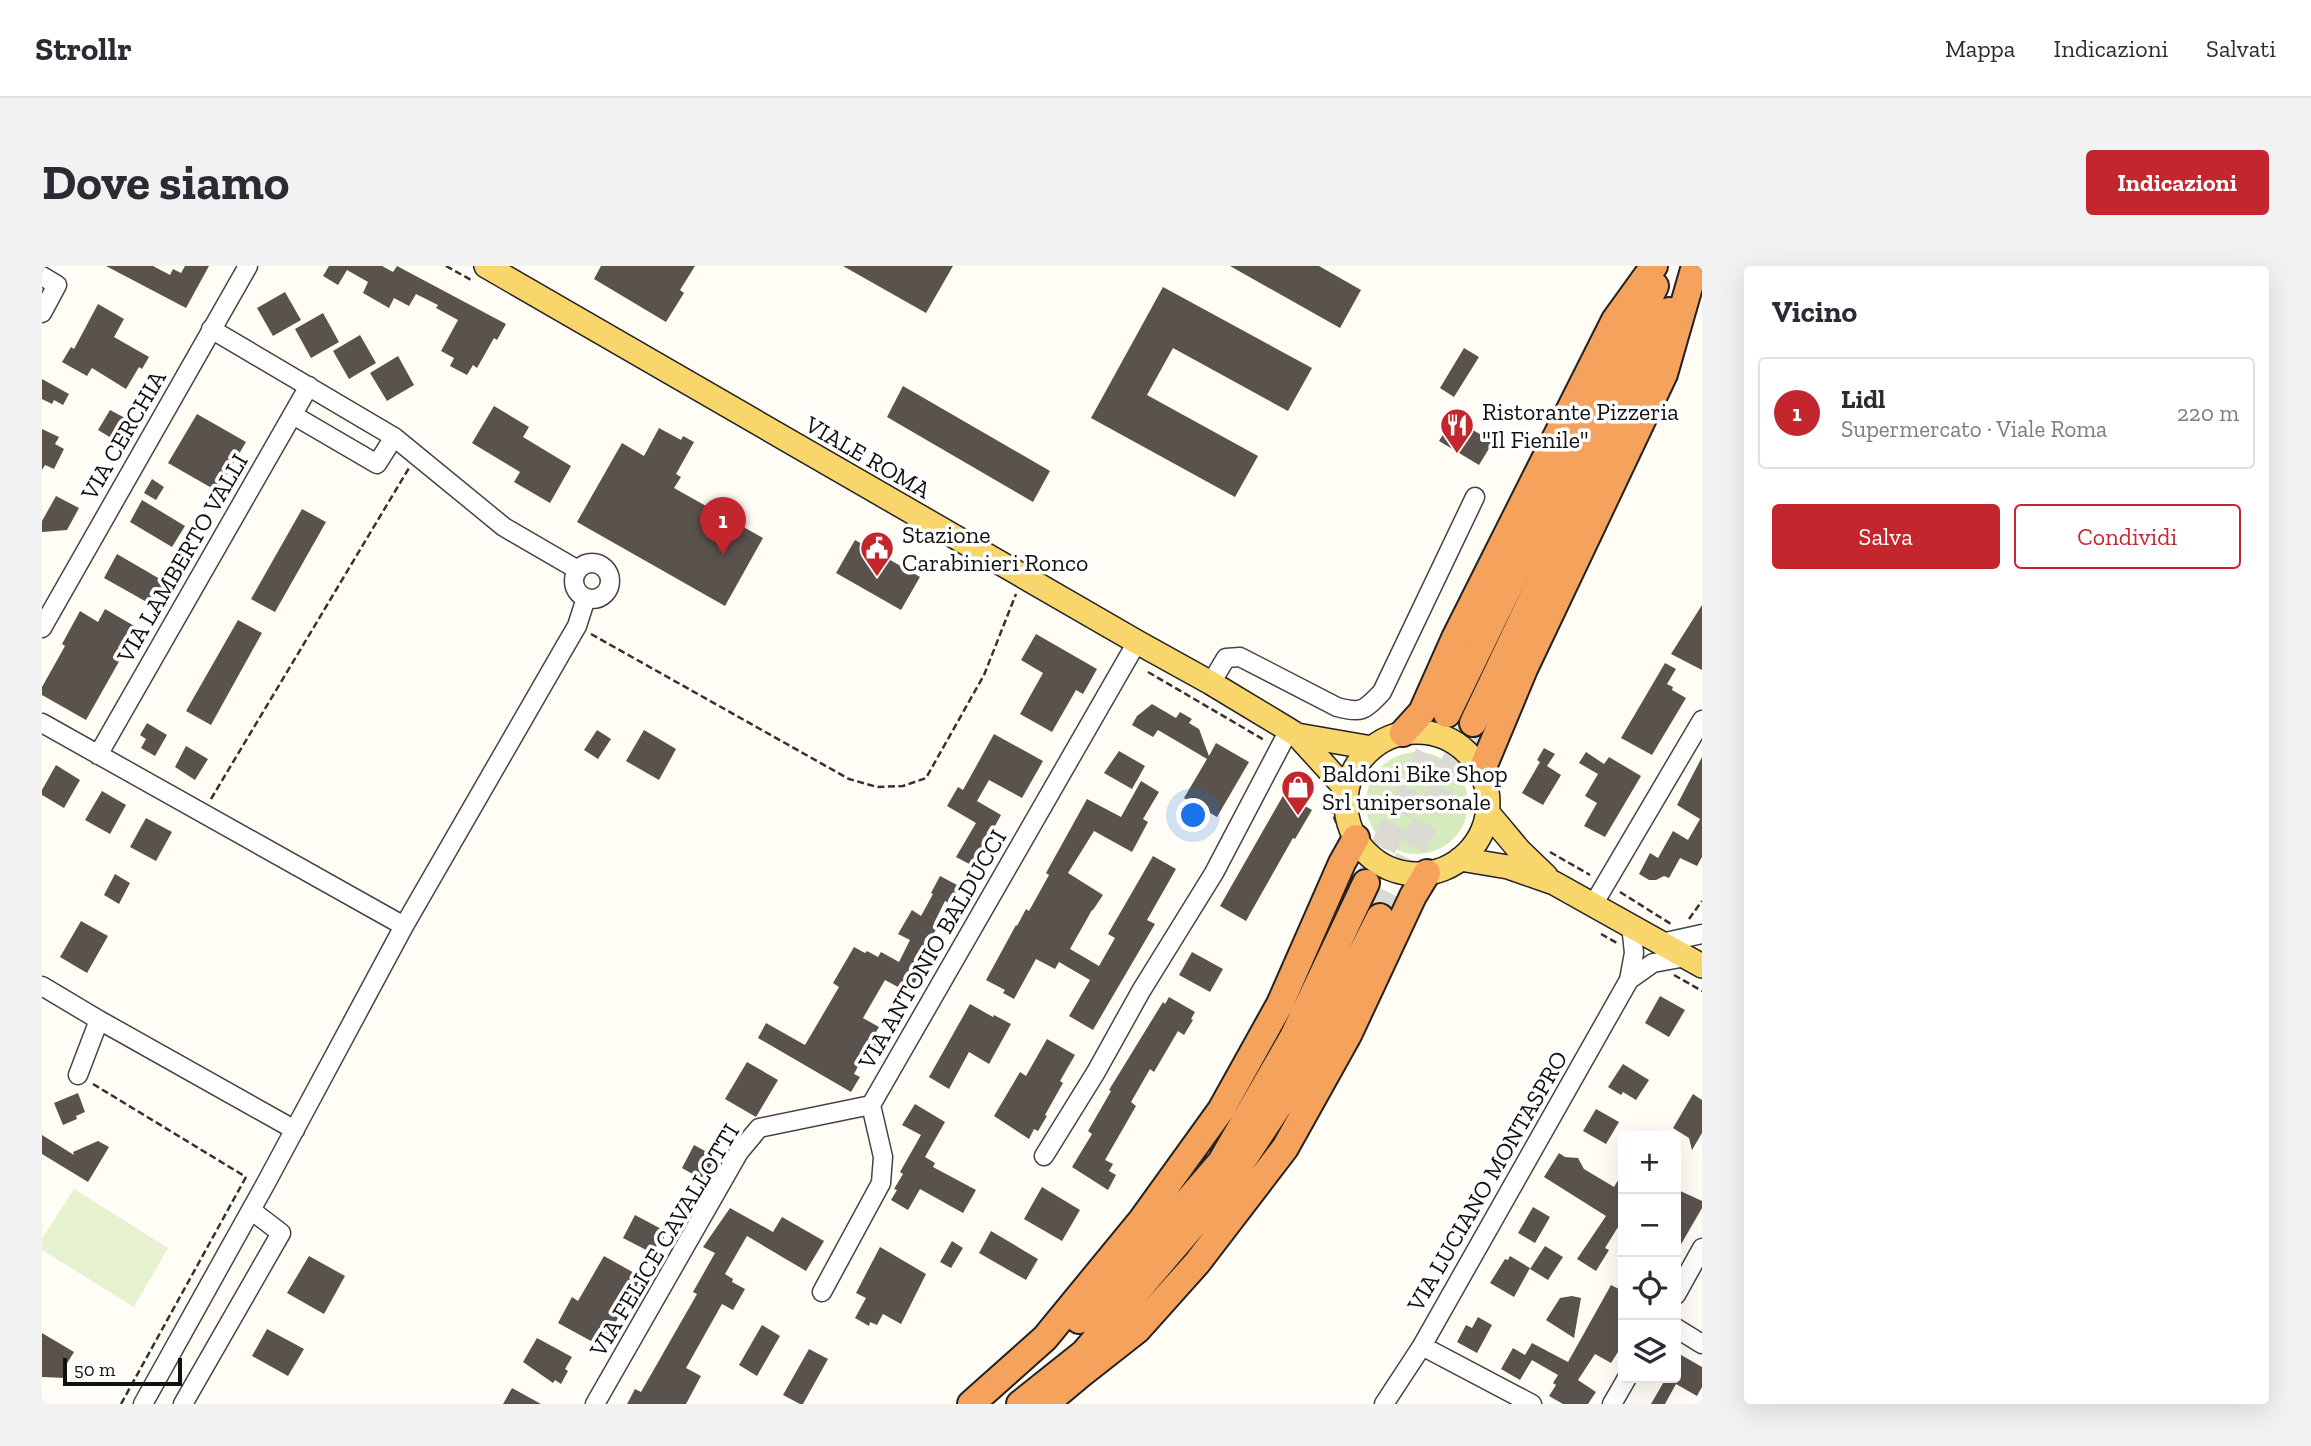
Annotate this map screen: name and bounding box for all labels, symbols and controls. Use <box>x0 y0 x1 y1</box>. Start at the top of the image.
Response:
text: Strollr <box>35 29 132 68</box>
text: Mappa <box>1945 34 2015 63</box>
text: Indicazioni <box>2053 34 2168 63</box>
text: Salvati <box>2206 34 2276 63</box>
button: Indicazioni <box>2086 150 2269 215</box>
text: Dove siamo <box>42 153 290 212</box>
text: Vicino <box>1772 294 1857 330</box>
street label: VIA CERCHIA <box>74 365 172 506</box>
text: Lidl <box>1841 383 1886 415</box>
place label: Ristorante Pizzeria "Il Fienile" <box>1482 397 1679 454</box>
text: 1 <box>1792 399 1802 427</box>
text: 220 m <box>2177 399 2239 427</box>
restaurant icon: Ristorante Pizzeria "Il Fienile" <box>1438 406 1476 455</box>
street label: VIALE ROMA <box>799 409 936 505</box>
text: Supermercato · Viale Roma <box>1841 415 2107 443</box>
street label: VIA LAMBERTO VALLI <box>110 448 254 669</box>
pin: 1 <box>700 497 746 555</box>
button: Salva <box>1772 504 2000 569</box>
button: Condividi <box>2014 504 2241 569</box>
place label: Stazione Carabinieri Ronco <box>902 520 1088 577</box>
public building icon: Stazione Carabinieri Ronco <box>858 529 896 578</box>
place label: Baldoni Bike Shop Srl unipersonale <box>1322 759 1508 816</box>
shop icon: Baldoni Bike Shop Srl unipersonale <box>1279 768 1317 817</box>
your location <box>1176 798 1210 832</box>
street label: VIA ANTONIO BALDUCCI <box>851 824 1012 1075</box>
street label: VIA LUCIANO MONTASPRO <box>1400 1046 1573 1317</box>
street label: VIA FELICE CAVALLOTTI <box>582 1118 745 1363</box>
map controls <box>1618 1131 1681 1383</box>
button: + <box>1618 1131 1681 1194</box>
button: − <box>1618 1194 1681 1257</box>
button: locate <box>1618 1257 1681 1320</box>
button: layers <box>1618 1320 1681 1383</box>
scale bar <box>63 1355 182 1387</box>
text: 50 m <box>74 1358 115 1381</box>

